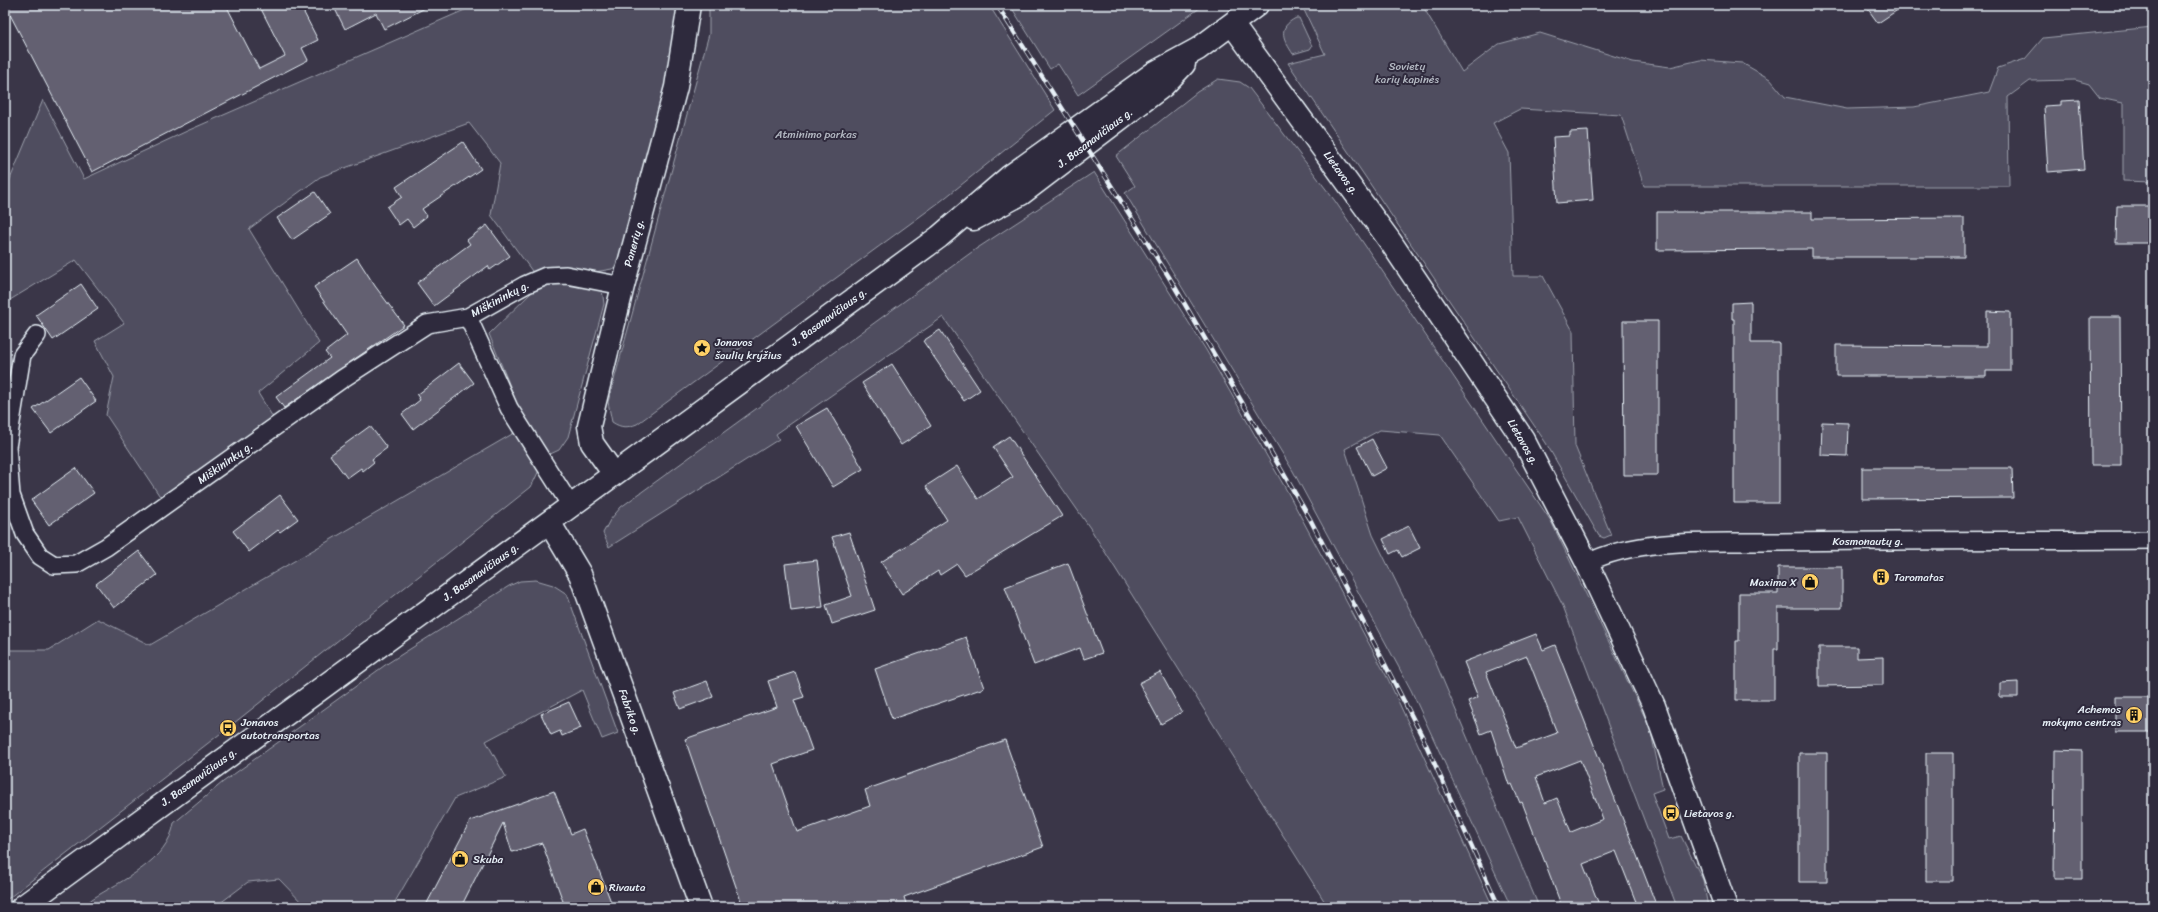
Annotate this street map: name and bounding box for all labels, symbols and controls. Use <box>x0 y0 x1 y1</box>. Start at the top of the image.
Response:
park label: Sovietų karių kapinės <box>1375 57 1439 89</box>
street label: J. Basanavičiaus g. <box>1052 103 1137 174</box>
park label: Atminimo parkas <box>774 125 858 144</box>
street label: Lietavos g. <box>1318 147 1364 199</box>
street label: Panerių g. <box>618 217 650 269</box>
street label: Miškininkų g. <box>467 276 533 322</box>
street label: J. Basanavičiaus g. <box>786 283 871 352</box>
place label: Jonavos šaulių kryžius <box>714 333 783 365</box>
place icon: Jonavos šaulių kryžius <box>692 338 712 358</box>
street label: Lietavos g. <box>1502 415 1544 469</box>
street label: Miškininkų g. <box>193 437 257 489</box>
street label: Kosmonautų g. <box>1832 532 1904 551</box>
street label: J. Basanavičiaus g. <box>438 538 523 607</box>
building icon: Taromatas <box>1871 567 1891 587</box>
place label: Taromatas <box>1894 568 1945 587</box>
shop icon: Maxima X <box>1800 572 1820 592</box>
place label: Maxima X <box>1750 573 1797 592</box>
street label: Fabriko g. <box>613 686 647 738</box>
place label: Achemos mokymo centras <box>2042 700 2122 732</box>
building icon: Achemos mokymo centras <box>2124 705 2144 725</box>
place label: Jonavos autotransportas <box>240 713 320 745</box>
bus stop icon: Jonavos autotransportas <box>218 718 238 738</box>
street label: J. Basanavičiaus g. <box>156 743 241 812</box>
bus stop icon: Lietavos g. <box>1661 803 1681 823</box>
place label: Lietavos g. <box>1684 804 1735 823</box>
shop icon: Skuba <box>450 849 470 869</box>
place label: Skuba <box>473 850 504 869</box>
shop icon: Rivauta <box>586 877 606 897</box>
place label: Rivauta <box>609 878 646 897</box>

